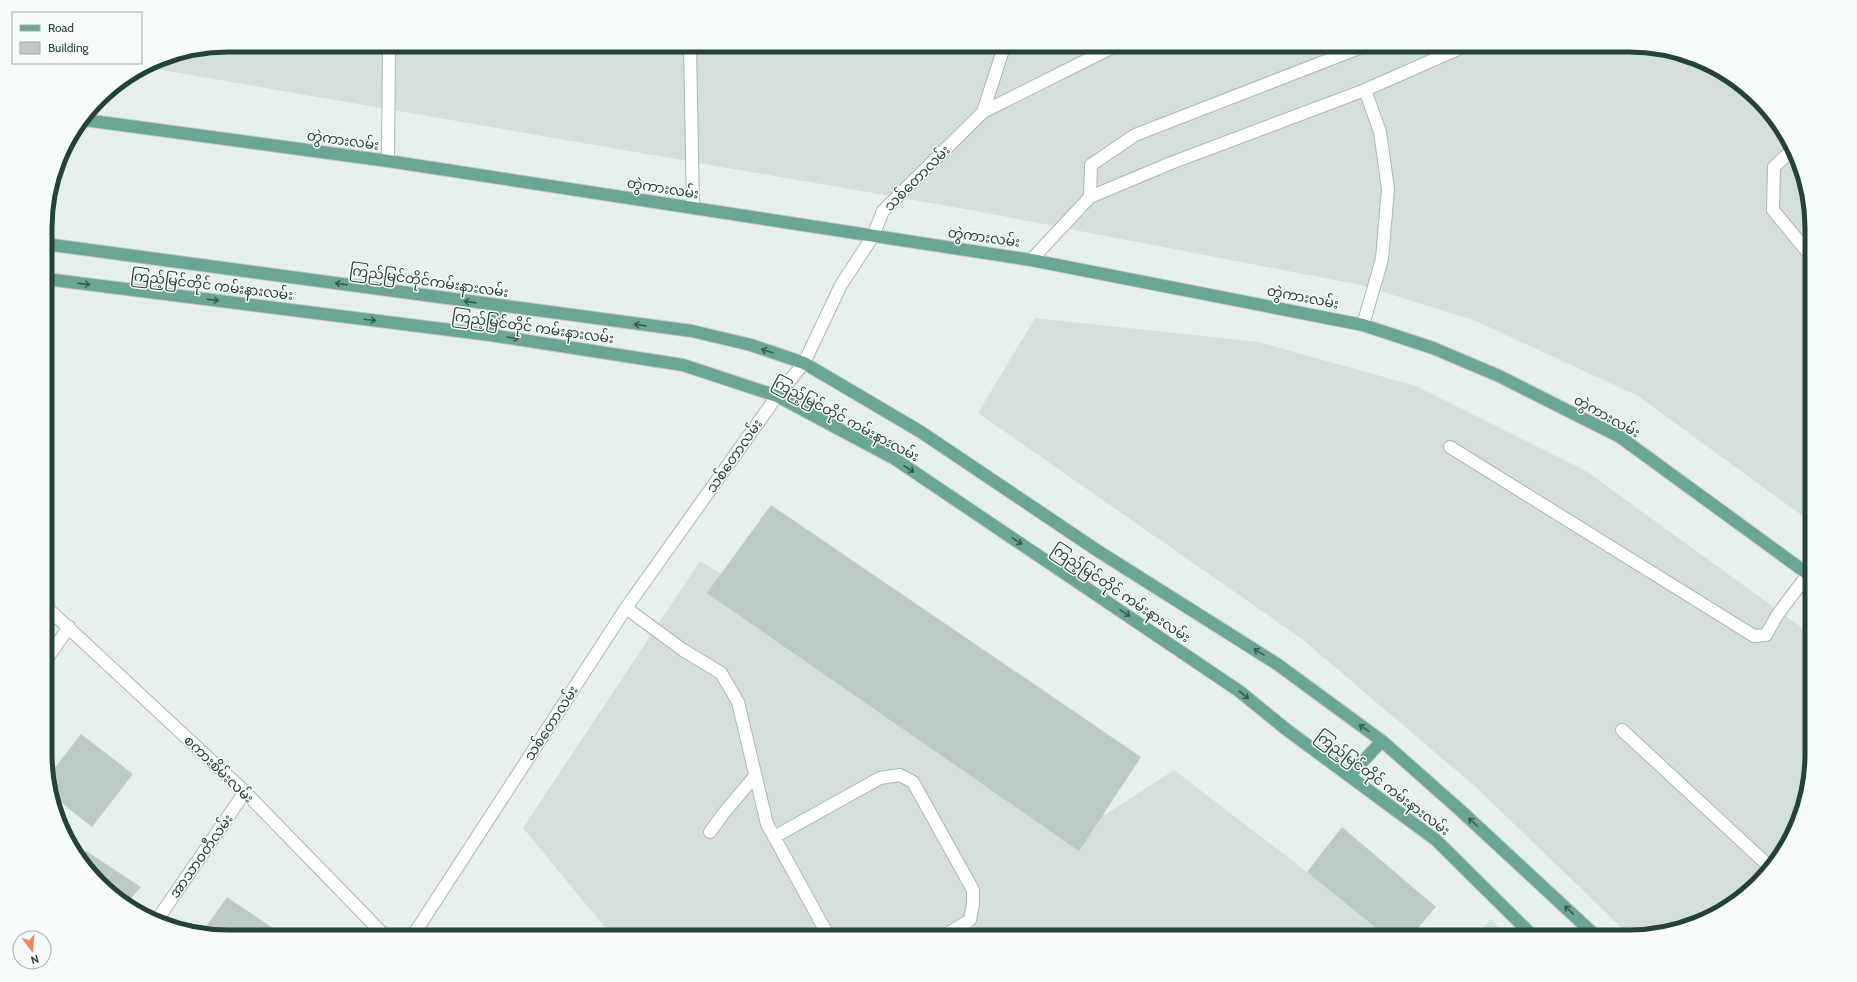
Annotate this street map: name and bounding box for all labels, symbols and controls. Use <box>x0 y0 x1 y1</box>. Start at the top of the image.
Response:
legend <box>12 12 142 64</box>
text: Road <box>48 20 74 35</box>
text: Building <box>48 40 90 55</box>
street label: တွဲကားလမ်း <box>305 125 380 156</box>
street label: သစ်တောလမ်း <box>880 141 954 215</box>
street label: တွဲကားလမ်း <box>625 172 700 205</box>
street label: တွဲကားလမ်း <box>946 222 1021 253</box>
street label: ကြည်မြင်တိုင်ကမ်းနားလမ်း <box>348 260 510 304</box>
street label: ကြည့်မြင်တိုင် ကမ်းနားလမ်း <box>129 265 294 307</box>
one-way arrow <box>77 280 90 287</box>
one-way arrow <box>335 280 348 288</box>
street label: တွဲကားလမ်း <box>1265 280 1341 315</box>
one-way arrow <box>206 296 219 304</box>
one-way arrow <box>464 298 477 306</box>
street label: ကြည့်မြင်တိုင် ကမ်းနားလမ်း <box>450 306 615 350</box>
one-way arrow <box>363 316 376 324</box>
one-way arrow <box>634 321 647 328</box>
one-way arrow <box>506 335 519 343</box>
one-way arrow <box>762 346 774 354</box>
street label: ကြည့်မြင်တိုင် ကမ်းနားလမ်း <box>768 372 923 468</box>
street label: တွဲကားလမ်း <box>1570 390 1644 443</box>
street label: သစ်တောလမ်း <box>701 415 766 496</box>
one-way arrow <box>903 465 915 473</box>
one-way arrow <box>1011 537 1022 545</box>
street label: ကြည့်မြင်တိုင် ကမ်းနားလမ်း <box>1046 539 1194 649</box>
one-way arrow <box>1119 610 1131 618</box>
one-way arrow <box>1253 648 1264 657</box>
street label: သစ်တောလမ်း <box>519 681 582 764</box>
one-way arrow <box>1238 690 1249 699</box>
one-way arrow <box>1359 724 1370 732</box>
street label: ကြည့်မြင်တိုင် ကမ်းနားလမ်း <box>1310 726 1454 842</box>
street label: စကားစိမ်းလမ်း <box>180 730 258 807</box>
street label: အာသာဝတီလမ်း <box>164 810 237 902</box>
one-way arrow <box>1468 817 1479 826</box>
one-way arrow <box>1564 905 1574 914</box>
north arrow <box>12 930 52 970</box>
text: N <box>29 952 40 967</box>

